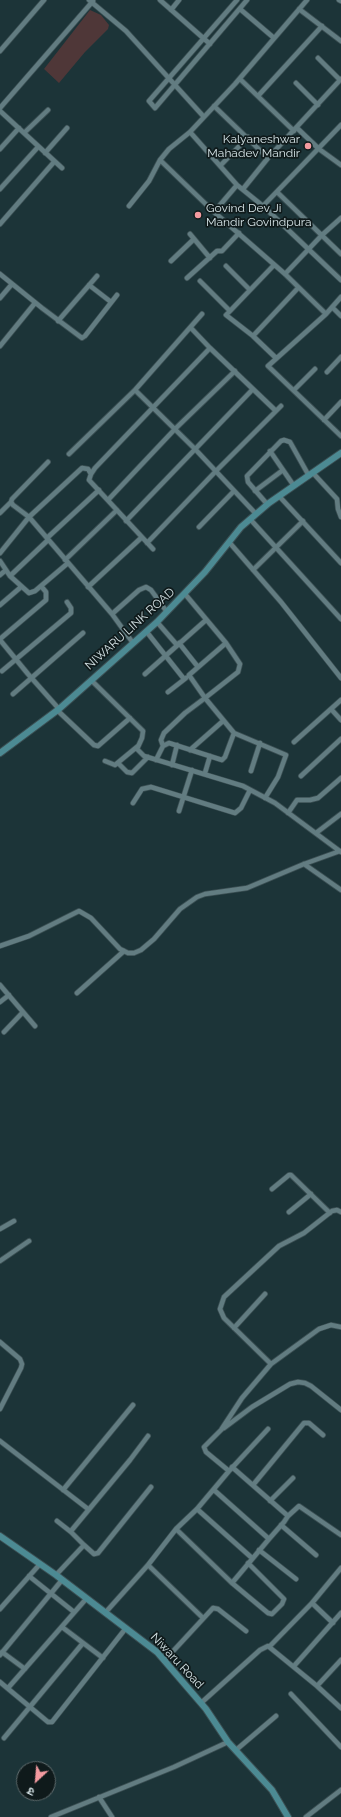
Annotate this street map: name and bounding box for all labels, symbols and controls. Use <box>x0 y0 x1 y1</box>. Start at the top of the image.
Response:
place label: Kalyaneshwar Mahadev Mandir <box>207 132 300 160</box>
marker: Kalyaneshwar Mahadev Mandir <box>303 141 313 151</box>
place label: Govind Dev Ji Mandir Govindpura <box>206 201 312 229</box>
marker: Govind Dev Ji Mandir Govindpura <box>193 210 203 220</box>
street label: NIWARU LINK ROAD <box>82 585 178 673</box>
street label: Niwaru Road <box>147 1630 207 1692</box>
north arrow <box>16 1761 56 1801</box>
text: उ <box>25 1784 37 1799</box>

